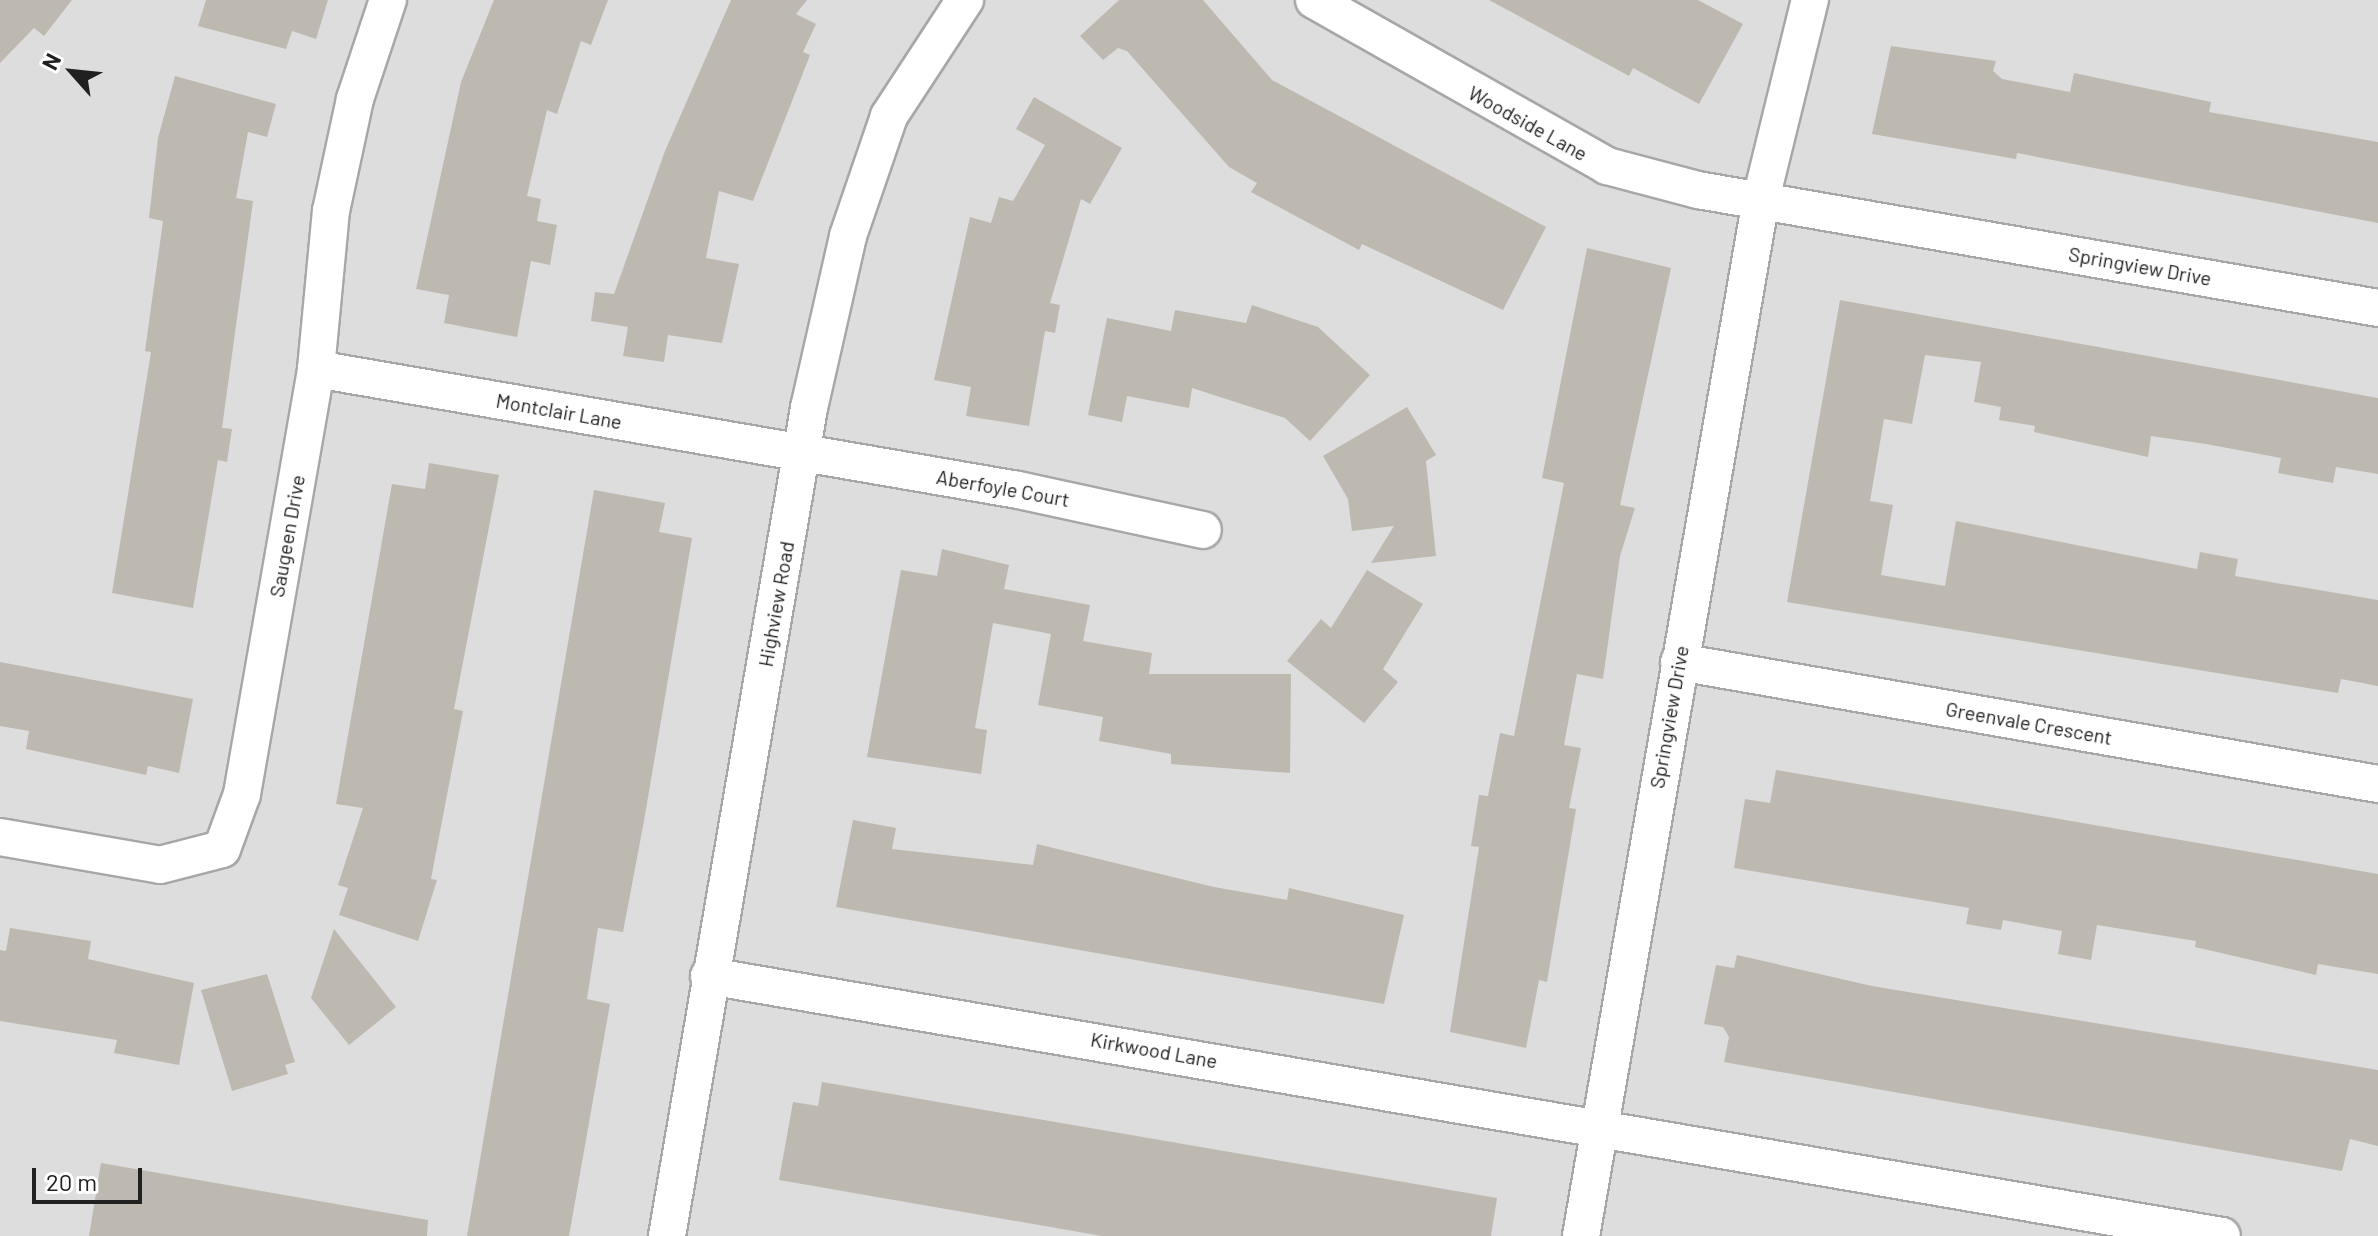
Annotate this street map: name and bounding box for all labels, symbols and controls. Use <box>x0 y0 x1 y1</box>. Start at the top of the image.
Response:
north arrow <box>32 32 112 112</box>
text: N <box>36 49 66 74</box>
street label: Woodside Lane <box>1464 80 1592 166</box>
street label: Springview Drive <box>2067 242 2213 290</box>
street label: Montclair Lane <box>494 388 624 434</box>
street label: Aberfoyle Court <box>934 464 1072 512</box>
street label: Saugeen Drive <box>264 473 310 599</box>
street label: Highview Road <box>753 539 799 669</box>
street label: Springview Drive <box>1645 644 1693 790</box>
street label: Greenvale Crescent <box>1944 697 2114 749</box>
street label: Kirkwood Lane <box>1089 1027 1219 1073</box>
scale bar <box>36 1152 146 1202</box>
text: 20 m <box>46 1167 97 1196</box>

